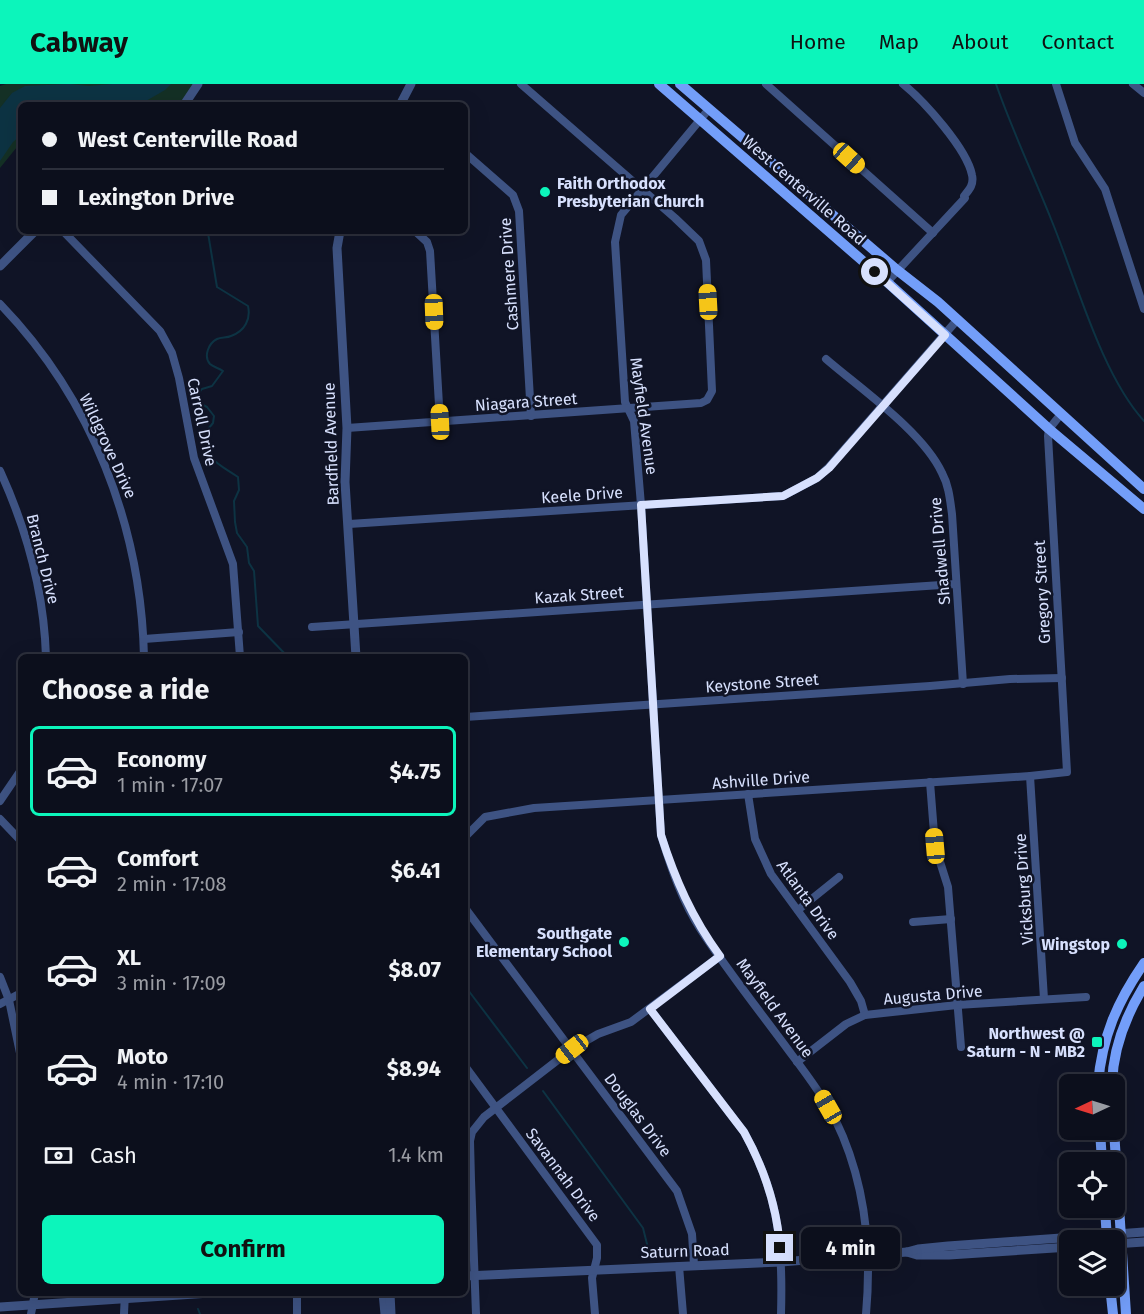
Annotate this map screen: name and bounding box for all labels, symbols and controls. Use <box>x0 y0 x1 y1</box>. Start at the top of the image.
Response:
text: Cabway <box>30 26 128 59</box>
text: Home <box>790 29 846 55</box>
text: Map <box>879 29 919 55</box>
text: About <box>952 29 1009 55</box>
text: Contact <box>1042 29 1114 55</box>
text: West Centerville Road <box>78 126 298 153</box>
street label: West Centerville Road <box>738 131 870 249</box>
car <box>830 139 868 177</box>
place label: Faith Orthodox Presbyterian Church <box>557 174 704 211</box>
text: Lexington Drive <box>78 184 234 211</box>
marker: Faith Orthodox Presbyterian Church <box>538 185 552 199</box>
street label: Cashmere Drive <box>496 217 522 331</box>
route start <box>861 258 888 285</box>
car <box>698 284 718 320</box>
car <box>424 294 444 330</box>
street label: Mayfield Avenue <box>626 356 662 476</box>
street label: Carroll Drive <box>183 376 221 468</box>
street label: Bardfield Avenue <box>319 382 343 506</box>
street label: Niagara Street <box>474 389 578 415</box>
street label: Wildgrove Drive <box>75 391 141 501</box>
car <box>430 404 450 440</box>
street label: Keele Drive <box>541 483 623 507</box>
street label: Shadwell Drive <box>926 497 954 605</box>
street label: Branch Drive <box>23 512 63 606</box>
street label: Gregory Street <box>1030 540 1054 644</box>
street label: Kazak Street <box>534 582 624 608</box>
street label: Keystone Street <box>705 670 820 696</box>
text: Choose a ride <box>42 674 209 706</box>
icon: car <box>45 744 99 798</box>
text: Economy <box>117 746 206 773</box>
text: $4.75 <box>389 758 441 785</box>
street label: Ashville Drive <box>711 767 811 793</box>
text: 1 min · 17:07 <box>117 773 223 797</box>
car <box>924 827 946 865</box>
street label: Vicksburg Drive <box>1011 833 1037 945</box>
icon: car <box>45 843 99 897</box>
text: Comfort <box>117 845 198 872</box>
text: $6.41 <box>391 857 441 884</box>
street label: Atlanta Drive <box>773 857 843 943</box>
text: 2 min · 17:08 <box>117 872 227 896</box>
place label: Southgate Elementary School <box>476 924 612 961</box>
marker: Southgate Elementary School <box>617 935 631 949</box>
place label: Wingstop <box>1042 935 1110 954</box>
marker: Wingstop <box>1115 937 1129 951</box>
icon: car <box>45 942 99 996</box>
text: XL <box>117 944 141 971</box>
street label: Mayfield Avenue <box>733 955 817 1061</box>
text: $8.07 <box>388 956 441 983</box>
text: 3 min · 17:09 <box>117 971 226 995</box>
street label: Augusta Drive <box>883 981 983 1009</box>
place label: Northwest @ Saturn - N - MB2 <box>967 1024 1085 1061</box>
car <box>552 1031 592 1067</box>
marker: Northwest @ Saturn - N - MB2 <box>1090 1035 1104 1049</box>
icon: car <box>45 1041 99 1095</box>
text: Moto <box>117 1043 168 1070</box>
text: $8.94 <box>387 1055 441 1082</box>
street label: Douglas Drive <box>600 1069 676 1161</box>
text: 4 min · 17:10 <box>117 1070 224 1094</box>
north arrow <box>1059 1074 1125 1140</box>
map controls <box>1059 1074 1125 1296</box>
car <box>811 1087 845 1127</box>
street label: Savannah Drive <box>522 1125 604 1225</box>
icon: cash <box>42 1139 75 1172</box>
text: Cash <box>90 1142 137 1169</box>
text: 1.4 km <box>388 1143 444 1167</box>
button: locate <box>1059 1152 1125 1218</box>
button: Confirm <box>42 1215 444 1284</box>
callout: 4 min <box>801 1227 900 1269</box>
button: layers <box>1059 1230 1125 1296</box>
route end <box>766 1234 793 1261</box>
text: 4 min <box>825 1236 876 1260</box>
street label: Saturn Road <box>640 1240 730 1262</box>

